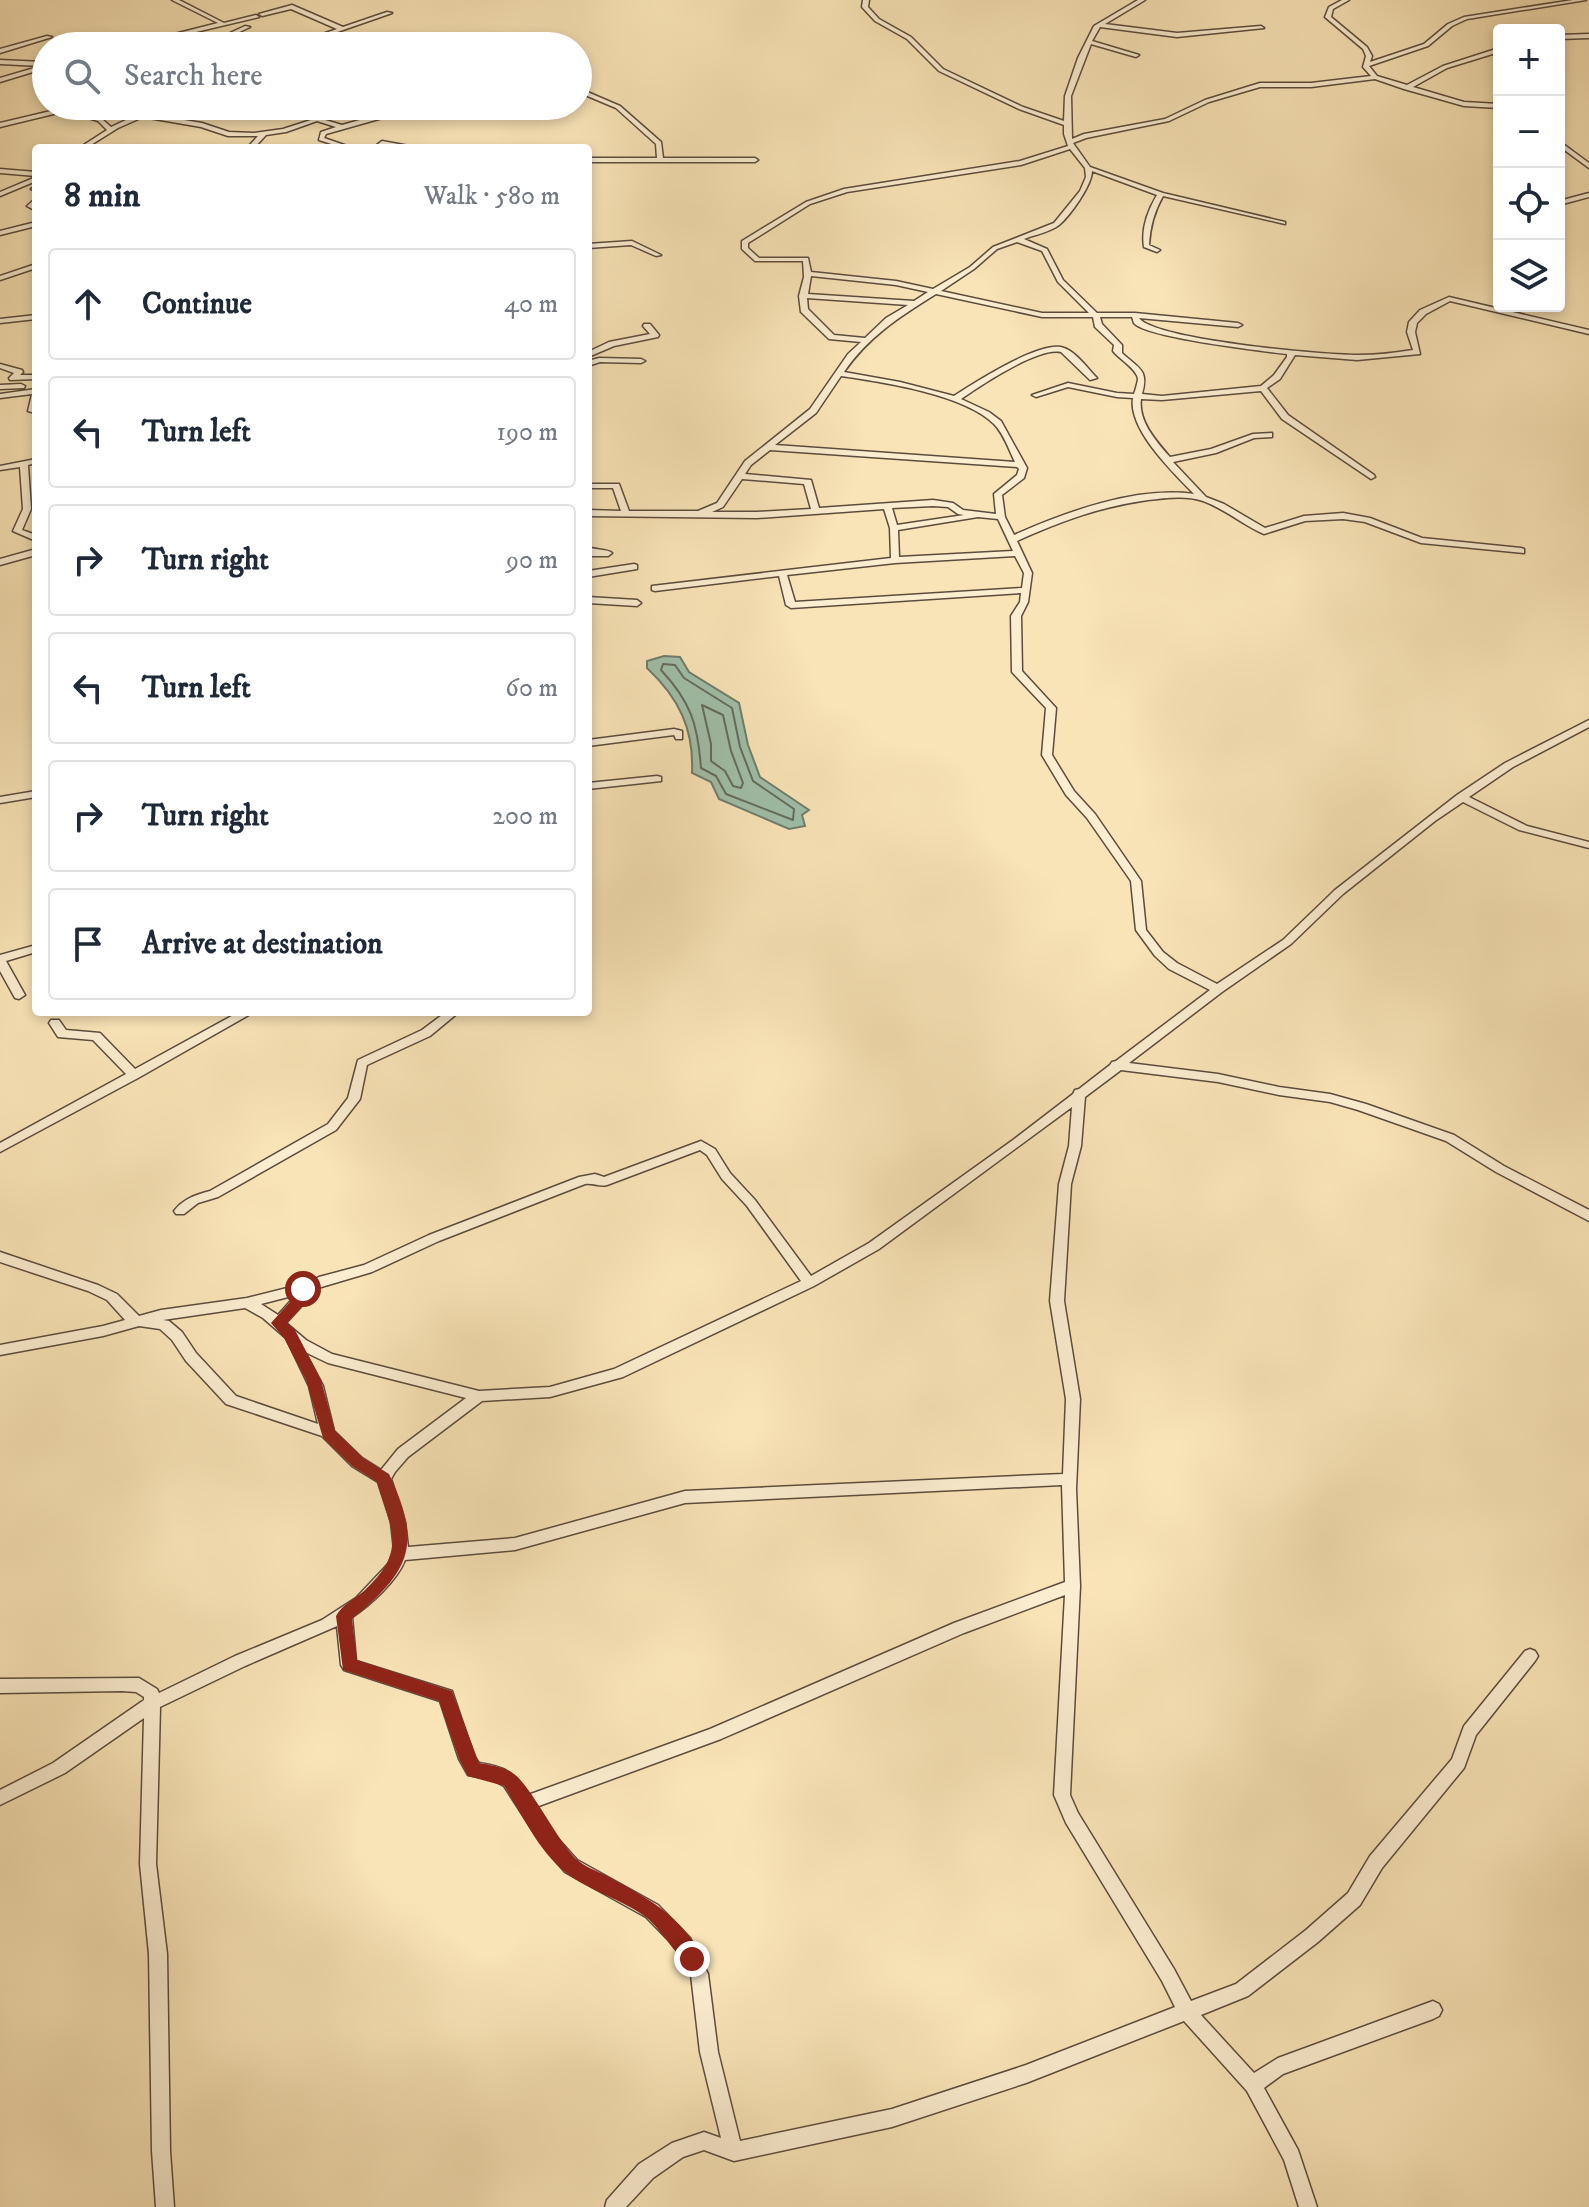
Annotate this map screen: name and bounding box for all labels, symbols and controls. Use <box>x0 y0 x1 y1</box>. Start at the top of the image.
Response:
map controls <box>1493 24 1565 312</box>
button: + <box>1493 24 1565 96</box>
search box <box>32 32 592 120</box>
icon: search <box>60 54 104 98</box>
text: Search here <box>124 58 263 95</box>
button: − <box>1493 96 1565 168</box>
button: locate <box>1493 168 1565 240</box>
text: 8 min <box>64 175 140 217</box>
text: Walk · 580 m <box>424 180 560 213</box>
button: layers <box>1493 240 1565 312</box>
icon: ahead <box>66 282 110 326</box>
text: Continue <box>142 286 252 323</box>
text: 40 m <box>504 288 558 321</box>
icon: left <box>66 410 110 454</box>
text: Turn left <box>142 414 251 451</box>
text: 190 m <box>496 416 558 449</box>
icon: right <box>66 538 110 582</box>
text: Turn right <box>142 542 269 579</box>
text: 90 m <box>506 544 558 577</box>
icon: left <box>66 666 110 710</box>
text: Turn left <box>142 670 251 707</box>
text: 60 m <box>505 672 558 705</box>
icon: right <box>66 794 110 838</box>
text: Turn right <box>142 798 269 835</box>
text: 200 m <box>492 800 558 833</box>
icon: arrive <box>66 922 110 966</box>
text: Arrive at destination <box>142 926 383 963</box>
route start <box>285 1271 321 1307</box>
route end <box>674 1941 710 1977</box>

